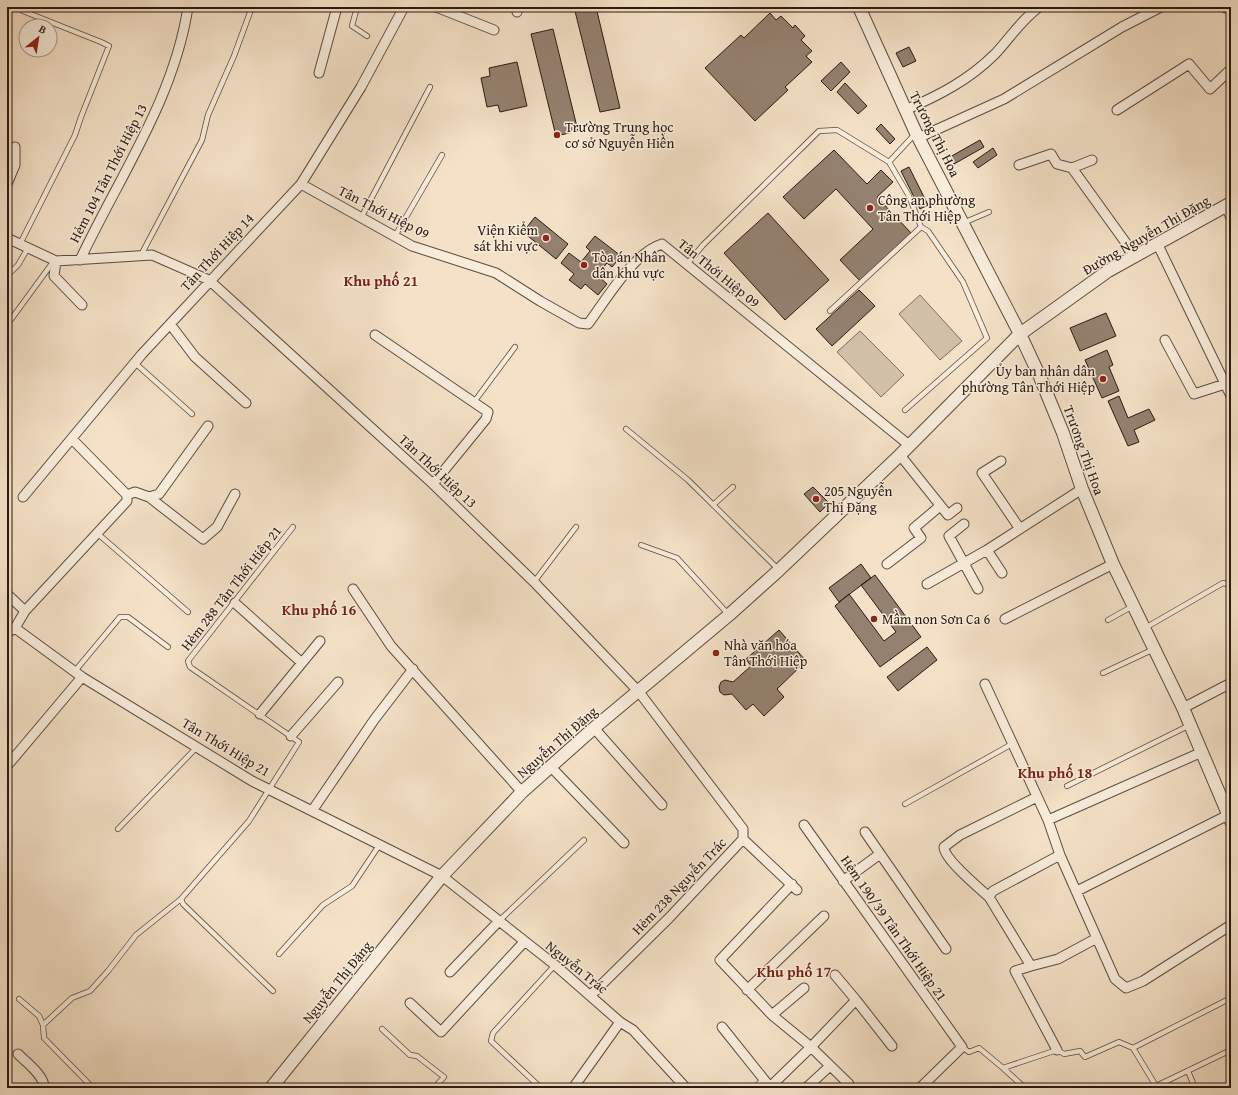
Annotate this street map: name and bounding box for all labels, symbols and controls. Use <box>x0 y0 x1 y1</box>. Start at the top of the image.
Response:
north arrow <box>18 18 58 58</box>
text: B <box>36 21 50 38</box>
street label: Trương Thị Hoa <box>905 88 965 181</box>
street label: Hẻm 104 Tân Thới Hiệp 13 <box>64 100 152 246</box>
place label: Trường Trung học cơ sở Nguyễn Hiền <box>565 117 674 153</box>
marker: Trường Trung học cơ sở Nguyễn Hiền <box>552 130 562 140</box>
street label: Tân Thới Hiệp 09 <box>335 180 433 244</box>
place label: Công an phường Tân Thới Hiệp <box>878 190 975 226</box>
street label: Đường Nguyễn Thị Đặng <box>1079 190 1213 280</box>
marker: Công an phường Tân Thới Hiệp <box>865 203 875 213</box>
street label: Tân Thới Hiệp 14 <box>176 209 259 295</box>
place label: Viện Kiểm sát khi vực <box>474 220 539 256</box>
marker: Viện Kiểm sát khi vực <box>541 233 551 243</box>
street label: Tân Thới Hiệp 09 <box>674 234 764 312</box>
place label: Tòa án Nhân dân khu vực <box>592 247 666 283</box>
marker: Tòa án Nhân dân khu vực <box>579 260 589 270</box>
district label: Khu phố 21 <box>344 270 418 291</box>
place label: Ủy ban nhân dân phường Tân Thới Hiệp <box>962 361 1095 397</box>
marker: Ủy ban nhân dân phường Tân Thới Hiệp <box>1098 374 1108 384</box>
street label: Trương Thị Hoa <box>1059 402 1110 498</box>
street label: Tân Thới Hiệp 13 <box>395 430 481 512</box>
place label: 205 Nguyễn Thị Đặng <box>824 481 893 517</box>
marker: 205 Nguyễn Thị Đặng <box>811 494 821 504</box>
street label: Hẻm 288 Tân Thới Hiêp 21 <box>176 521 286 655</box>
district label: Khu phố 16 <box>282 599 356 620</box>
place label: Mầm non Sơn Ca 6 <box>882 609 990 629</box>
marker: Mầm non Sơn Ca 6 <box>869 614 879 624</box>
place label: Nhà văn hóa Tân Thới Hiệp <box>724 635 808 671</box>
marker: Nhà văn hóa Tân Thới Hiệp <box>711 648 721 658</box>
street label: Nguyễn Thị Đặng <box>512 701 602 783</box>
street label: Tân Thới Hiệp 21 <box>178 713 274 781</box>
district label: Khu phố 18 <box>1018 762 1092 783</box>
street label: Hẻm 238 Nguyễn Trác <box>627 833 731 939</box>
street label: Hẻm 190/39 Tân Thới Hiệp 21 <box>836 851 952 1005</box>
street label: Nguyễn Thị Đặng <box>297 936 377 1027</box>
street label: Nguyễn Trác <box>542 936 612 998</box>
district label: Khu phố 17 <box>757 961 831 982</box>

